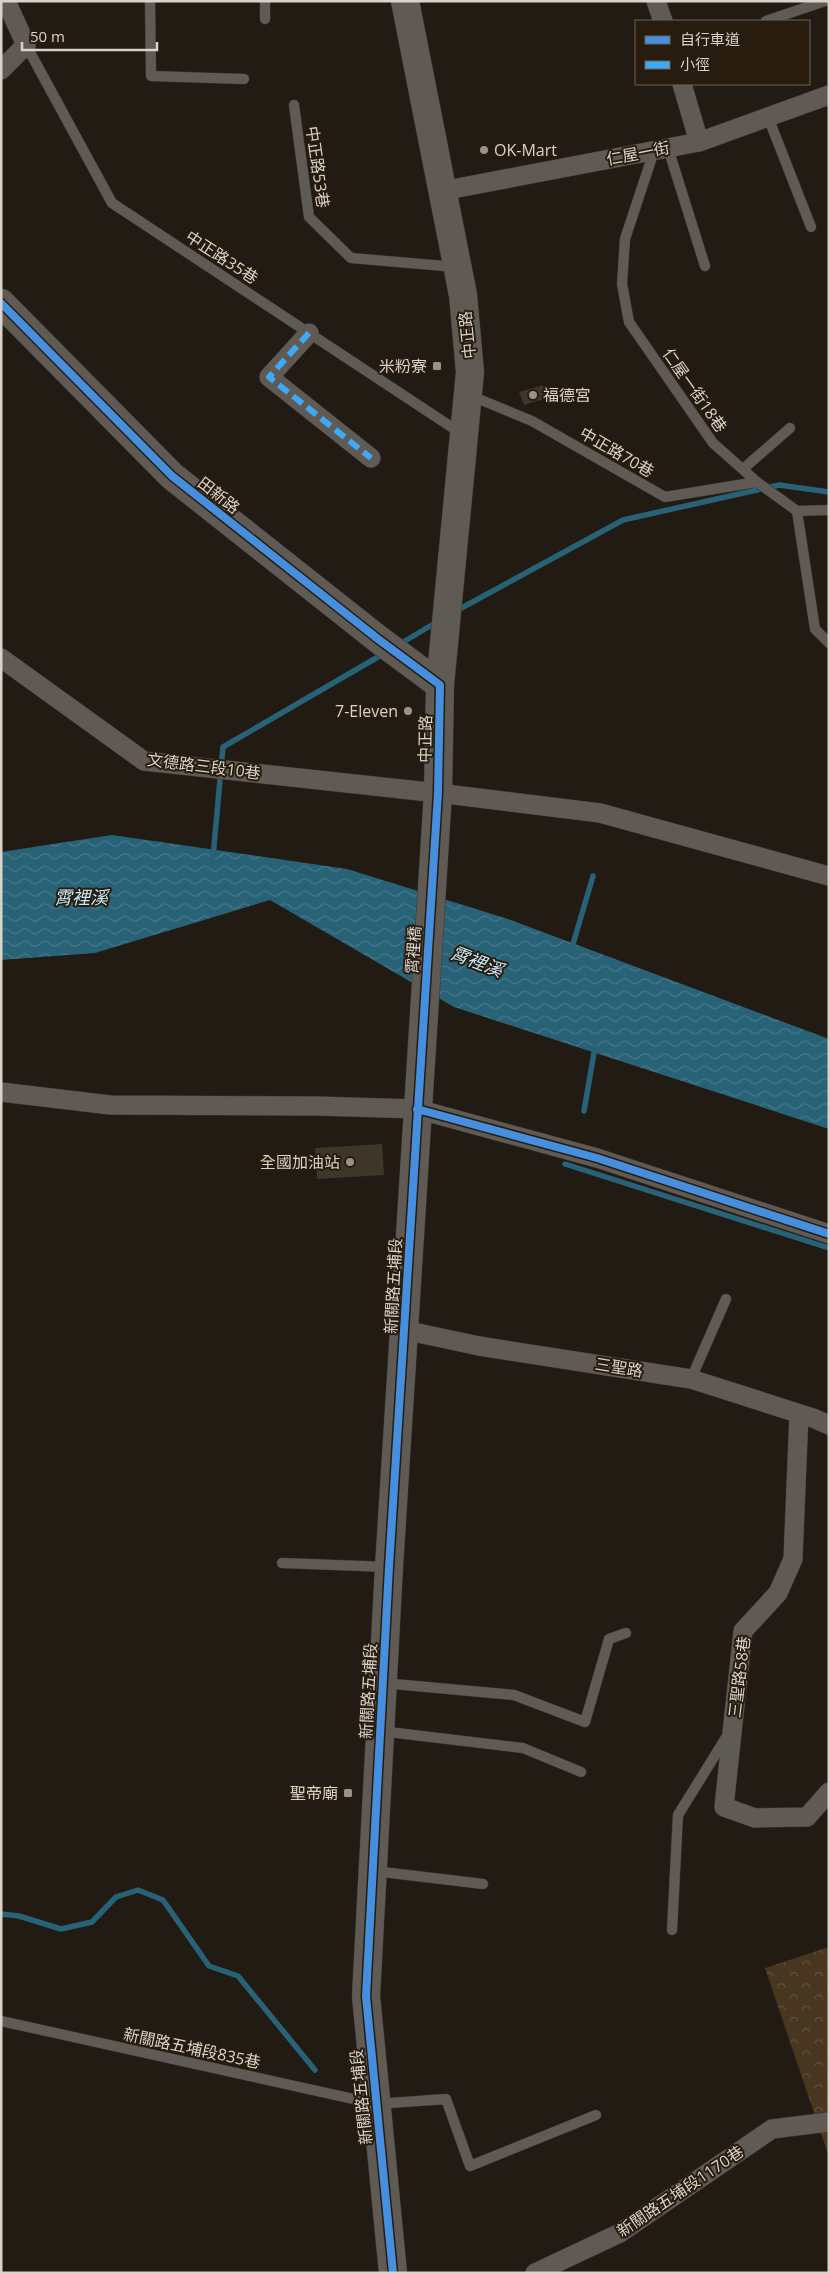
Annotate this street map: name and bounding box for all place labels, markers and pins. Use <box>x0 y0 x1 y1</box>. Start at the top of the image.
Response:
place label: OK-Mart <box>494 139 557 161</box>
marker: OK-Mart <box>478 144 490 156</box>
place label: 米粉寮 <box>379 355 427 377</box>
marker: 米粉寮 <box>431 360 443 372</box>
place label: 福德宮 <box>543 384 591 406</box>
marker: 福德宮 <box>527 389 539 401</box>
place label: 7-Eleven <box>335 700 398 722</box>
marker: 7-Eleven <box>402 705 414 717</box>
place label: 全國加油站 <box>260 1151 340 1173</box>
marker: 全國加油站 <box>344 1156 356 1168</box>
place label: 聖帝廟 <box>290 1782 338 1804</box>
marker: 聖帝廟 <box>342 1787 354 1799</box>

